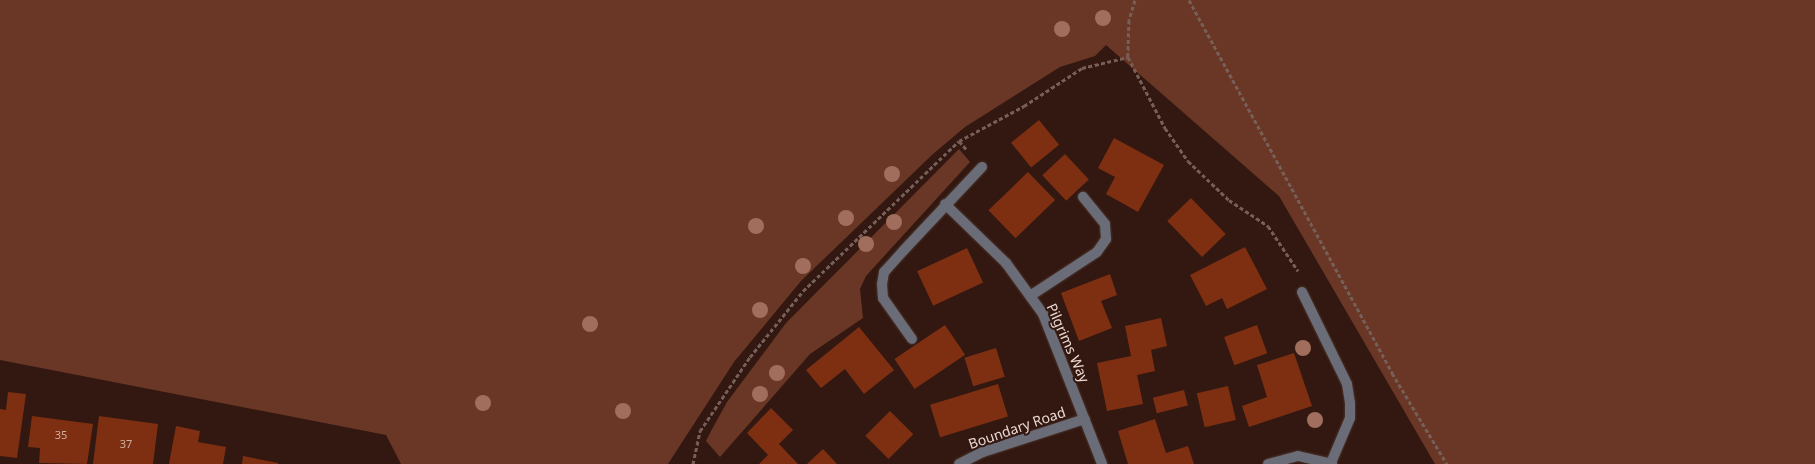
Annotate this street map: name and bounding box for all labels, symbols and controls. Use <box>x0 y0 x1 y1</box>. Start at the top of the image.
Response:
street label: Pilgrims Way <box>1043 301 1093 385</box>
street label: Boundary Road <box>966 404 1068 452</box>
house number: 35 <box>55 428 67 442</box>
house number: 37 <box>120 437 132 451</box>

